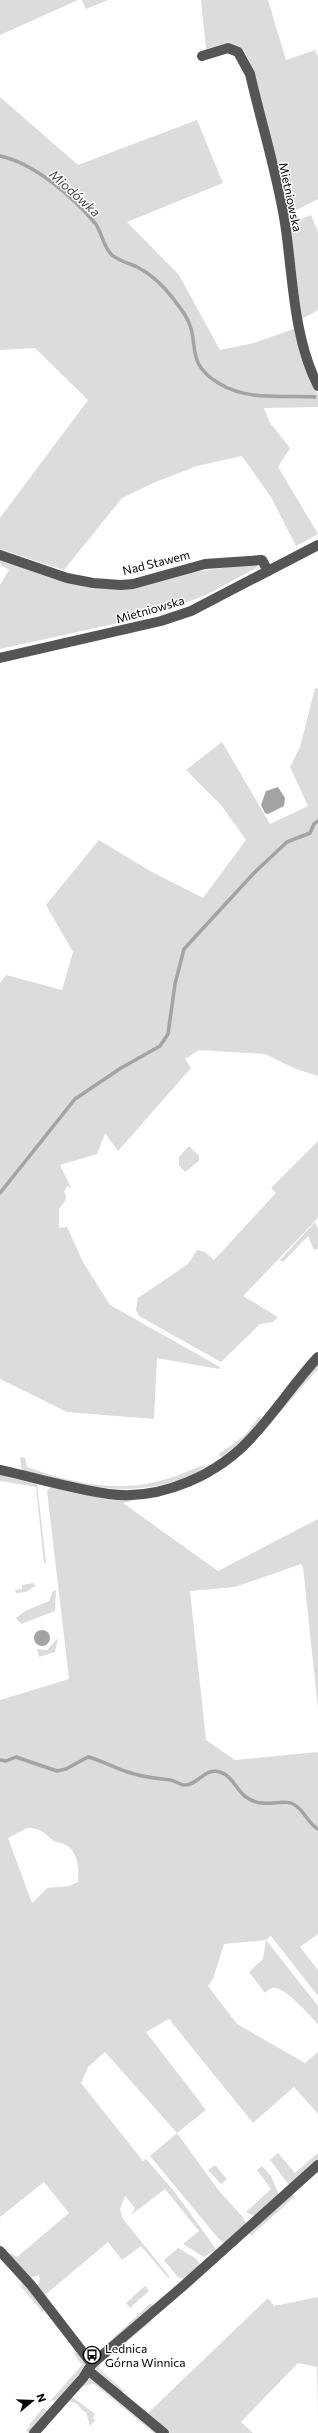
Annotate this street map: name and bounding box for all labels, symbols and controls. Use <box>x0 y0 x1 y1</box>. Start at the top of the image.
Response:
street label: Mietniowska <box>277 161 305 233</box>
water label: Miodówka <box>46 166 104 220</box>
street label: Nad Stawem <box>121 547 191 577</box>
street label: Mietniowska <box>114 593 186 625</box>
place label: Lednica Górna Winnica <box>105 2341 186 2369</box>
bus stop icon: Lednica Górna Winnica <box>82 2345 102 2365</box>
north arrow <box>12 2381 52 2421</box>
text: N <box>34 2392 49 2404</box>

